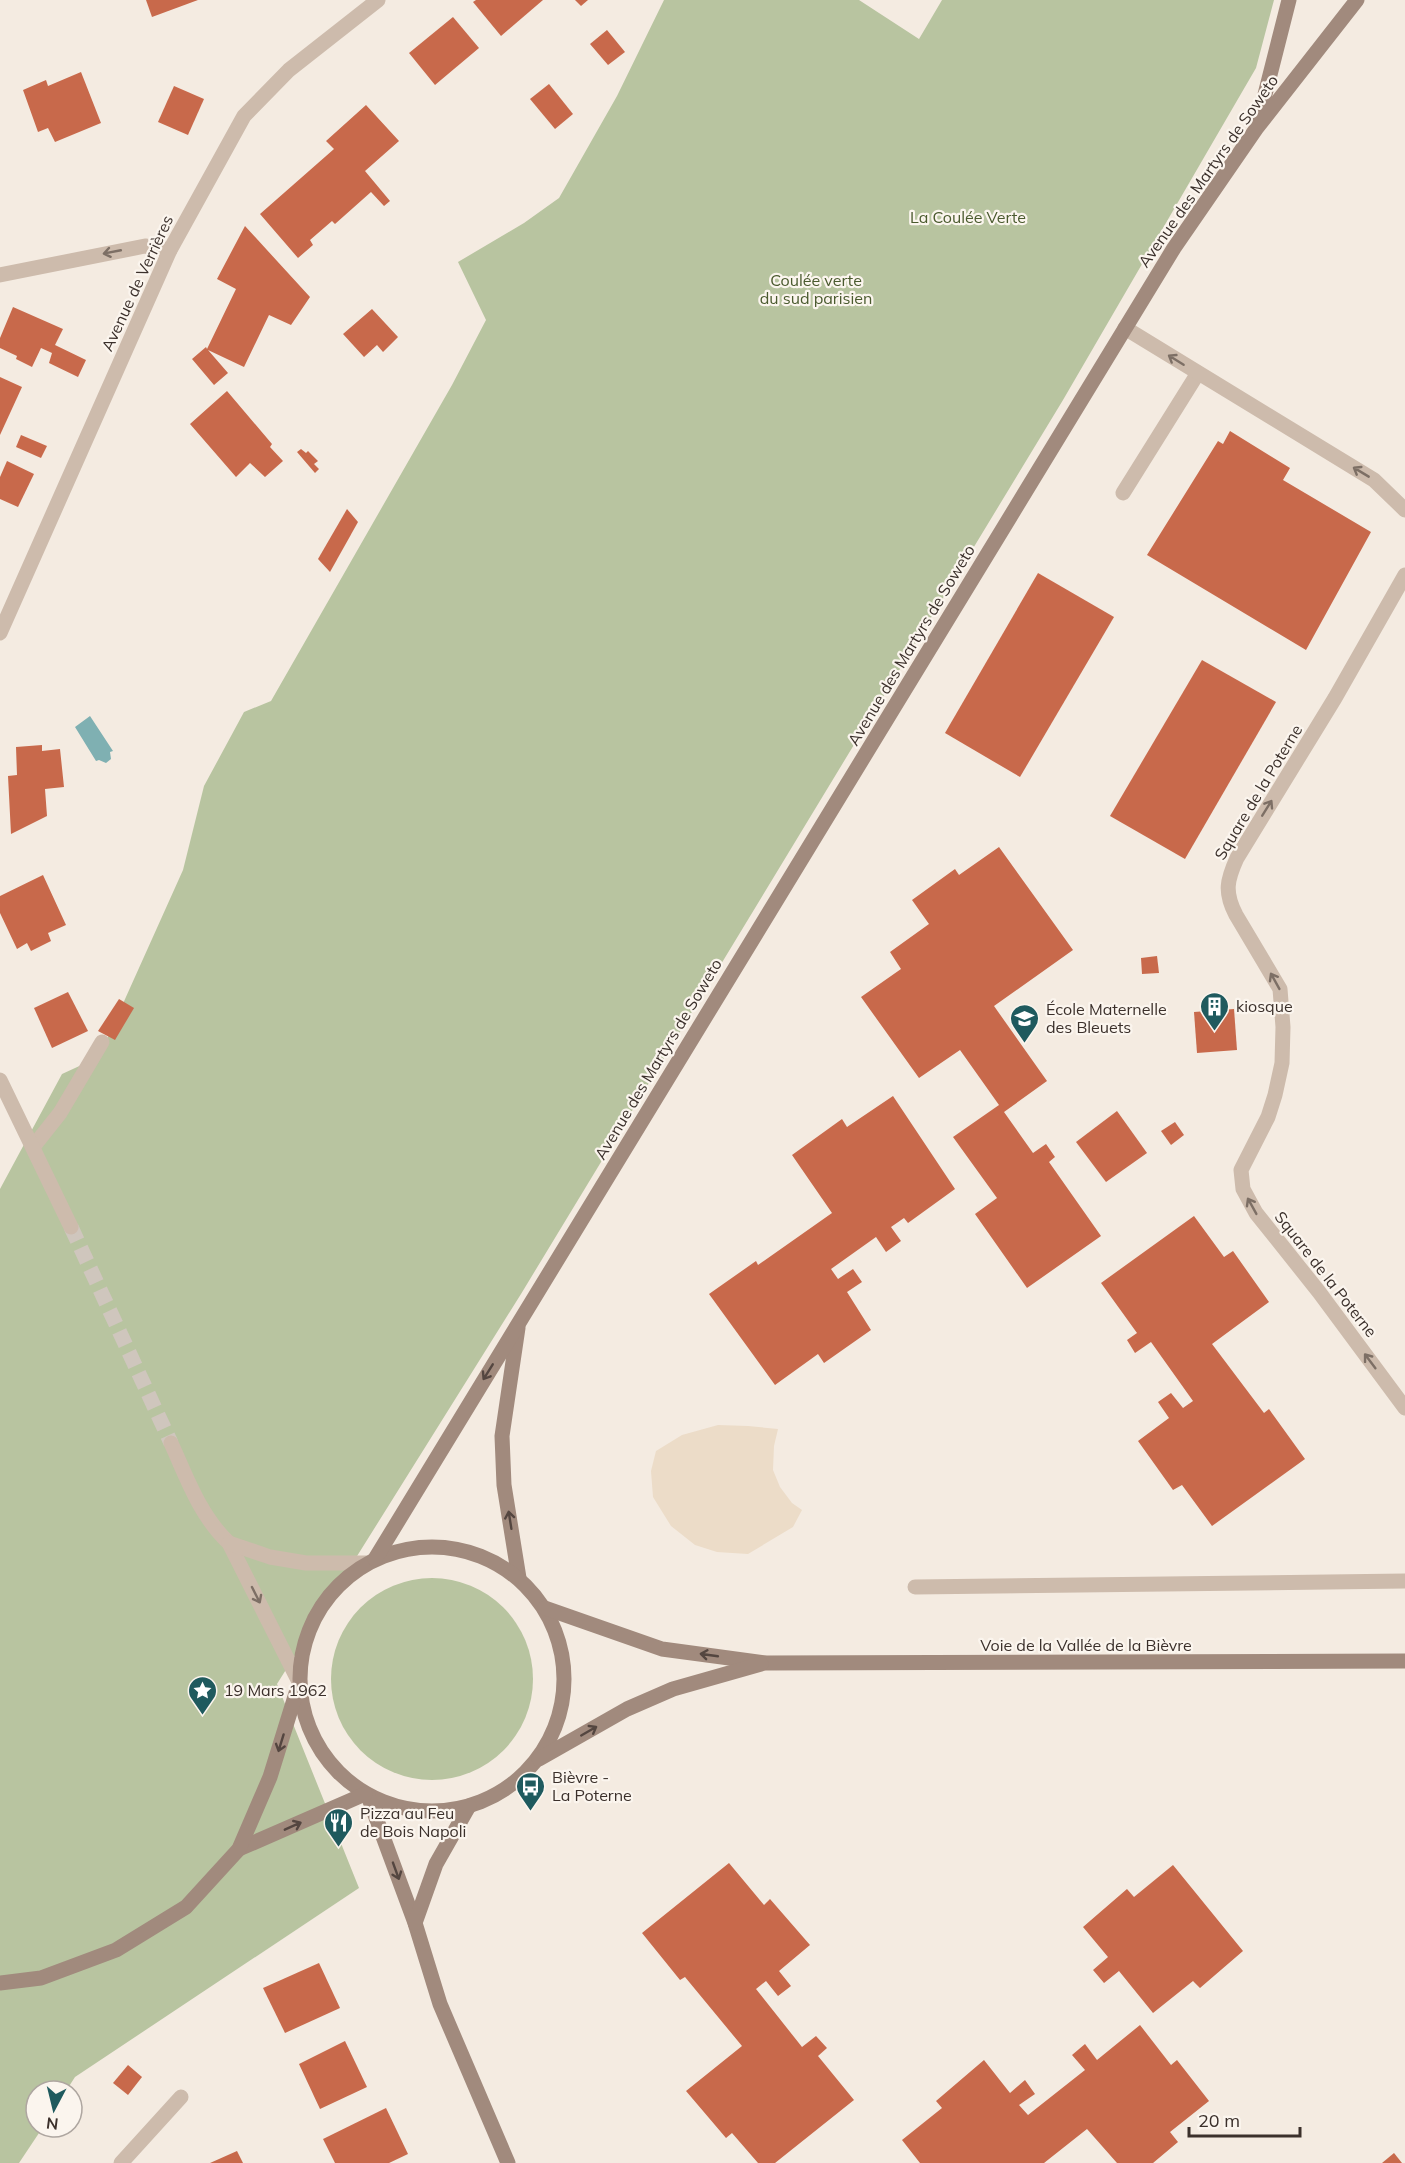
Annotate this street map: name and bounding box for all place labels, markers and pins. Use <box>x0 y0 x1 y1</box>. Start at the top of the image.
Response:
building icon: kiosque <box>1199 990 1231 1032</box>
place label: kiosque <box>1236 996 1293 1016</box>
place label: École Maternelle des Bleuets <box>1046 999 1167 1037</box>
school or university icon: École Maternelle des Bleuets <box>1009 1002 1041 1044</box>
place icon: 19 Mars 1962 <box>187 1674 219 1716</box>
place label: 19 Mars 1962 <box>224 1680 327 1700</box>
place label: Bièvre - La Poterne <box>552 1767 632 1805</box>
bus stop icon: Bièvre - La Poterne <box>515 1770 547 1812</box>
place label: Pizza au Feu de Bois Napoli <box>360 1803 466 1841</box>
restaurant icon: Pizza au Feu de Bois Napoli <box>323 1806 355 1848</box>

